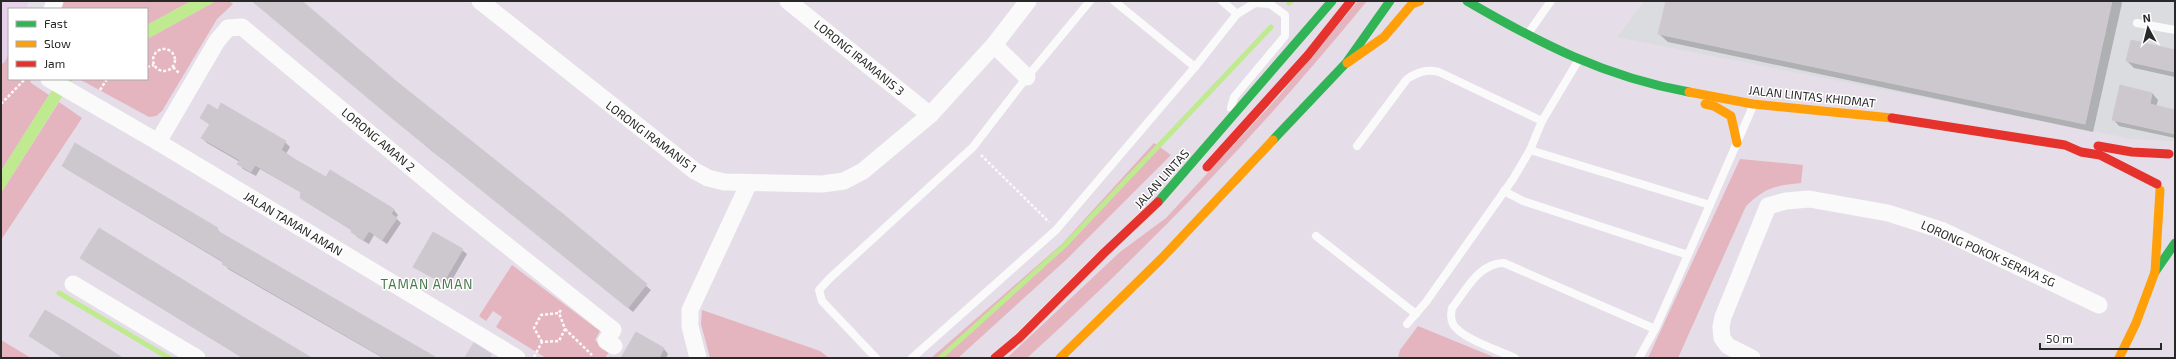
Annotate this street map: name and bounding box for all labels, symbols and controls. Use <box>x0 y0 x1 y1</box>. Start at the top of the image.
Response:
legend <box>8 8 148 80</box>
north arrow <box>2128 8 2168 48</box>
text: N <box>2142 11 2152 25</box>
text: Fast <box>44 16 68 30</box>
street label: LORONG IRAMANIS 3 <box>812 17 907 98</box>
text: Slow <box>44 36 71 50</box>
text: Jam <box>44 56 65 70</box>
street label: JALAN LINTAS KHIDMAT <box>1748 82 1876 110</box>
street label: LORONG IRAMANIS 1 <box>604 98 700 175</box>
street label: LORONG AMAN 2 <box>339 105 418 174</box>
street label: JALAN LINTAS <box>1131 146 1192 211</box>
street label: JALAN TAMAN AMAN <box>242 188 345 258</box>
street label: LORONG POKOK SERAYA 5G <box>1919 217 2058 289</box>
district label: TAMAN AMAN <box>381 276 473 292</box>
scale bar <box>2040 325 2161 351</box>
text: 50 m <box>2046 331 2073 345</box>

